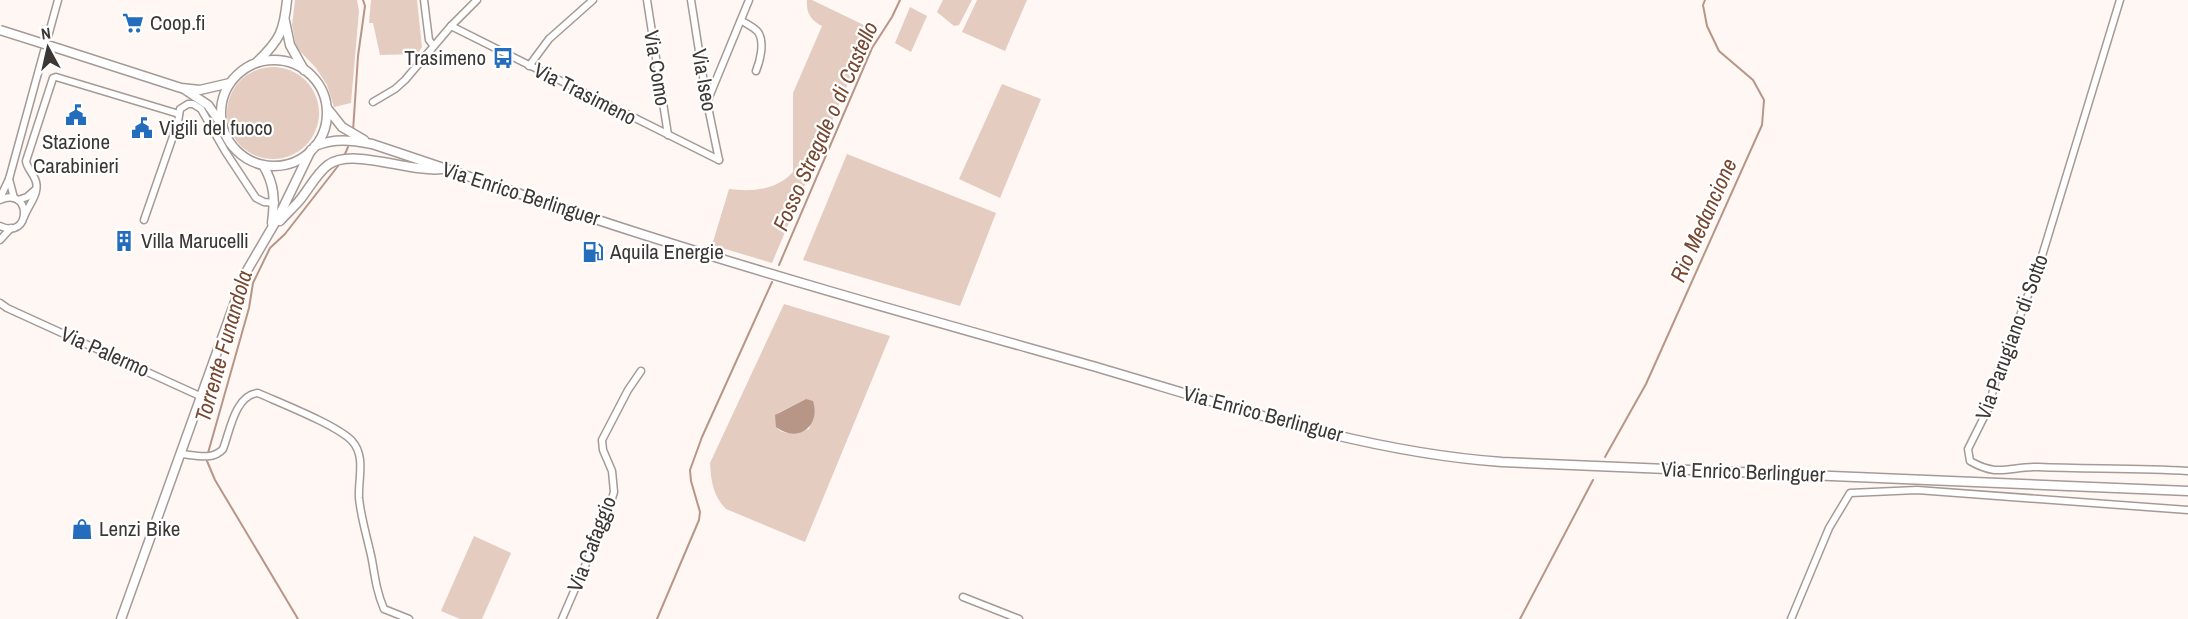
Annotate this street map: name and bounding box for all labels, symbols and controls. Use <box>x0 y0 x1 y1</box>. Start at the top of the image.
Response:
place label: Coop.fi <box>150 8 206 37</box>
supermarket icon: Coop.fi <box>121 11 145 35</box>
water label: Fosso Stregale o di Castello <box>765 17 885 235</box>
north arrow <box>18 18 78 78</box>
text: N <box>40 22 52 45</box>
street label: Via Como <box>637 28 678 108</box>
place label: Trasimeno <box>404 43 486 72</box>
bus stop icon: Trasimeno <box>491 46 515 70</box>
street label: Via Iseo <box>685 46 724 113</box>
street label: Via Trasimeno <box>529 55 642 132</box>
public building icon: Stazione Carabinieri <box>64 103 88 127</box>
place label: Vigili del fuoco <box>159 113 273 142</box>
public building icon: Vigili del fuoco <box>130 116 154 140</box>
place label: Stazione Carabinieri <box>33 127 119 180</box>
water label: Rio Medancione <box>1662 153 1744 287</box>
street label: Via Enrico Berlinguer <box>439 154 604 233</box>
place label: Villa Marucelli <box>141 226 249 255</box>
building icon: Villa Marucelli <box>112 229 136 253</box>
place label: Aquila Energie <box>609 237 724 266</box>
fuel station icon: Aquila Energie <box>581 240 605 264</box>
street label: Via Parugiano di Sotto <box>1968 250 2055 424</box>
water label: Torrente Funandola <box>187 267 259 425</box>
street label: Via Palermo <box>56 319 154 384</box>
street label: Via Enrico Berlinguer <box>1180 378 1347 449</box>
street label: Via Enrico Berlinguer <box>1660 454 1826 489</box>
street label: Via Cafaggio <box>560 492 623 596</box>
place label: Lenzi Bike <box>99 514 180 543</box>
shop icon: Lenzi Bike <box>70 517 94 541</box>

